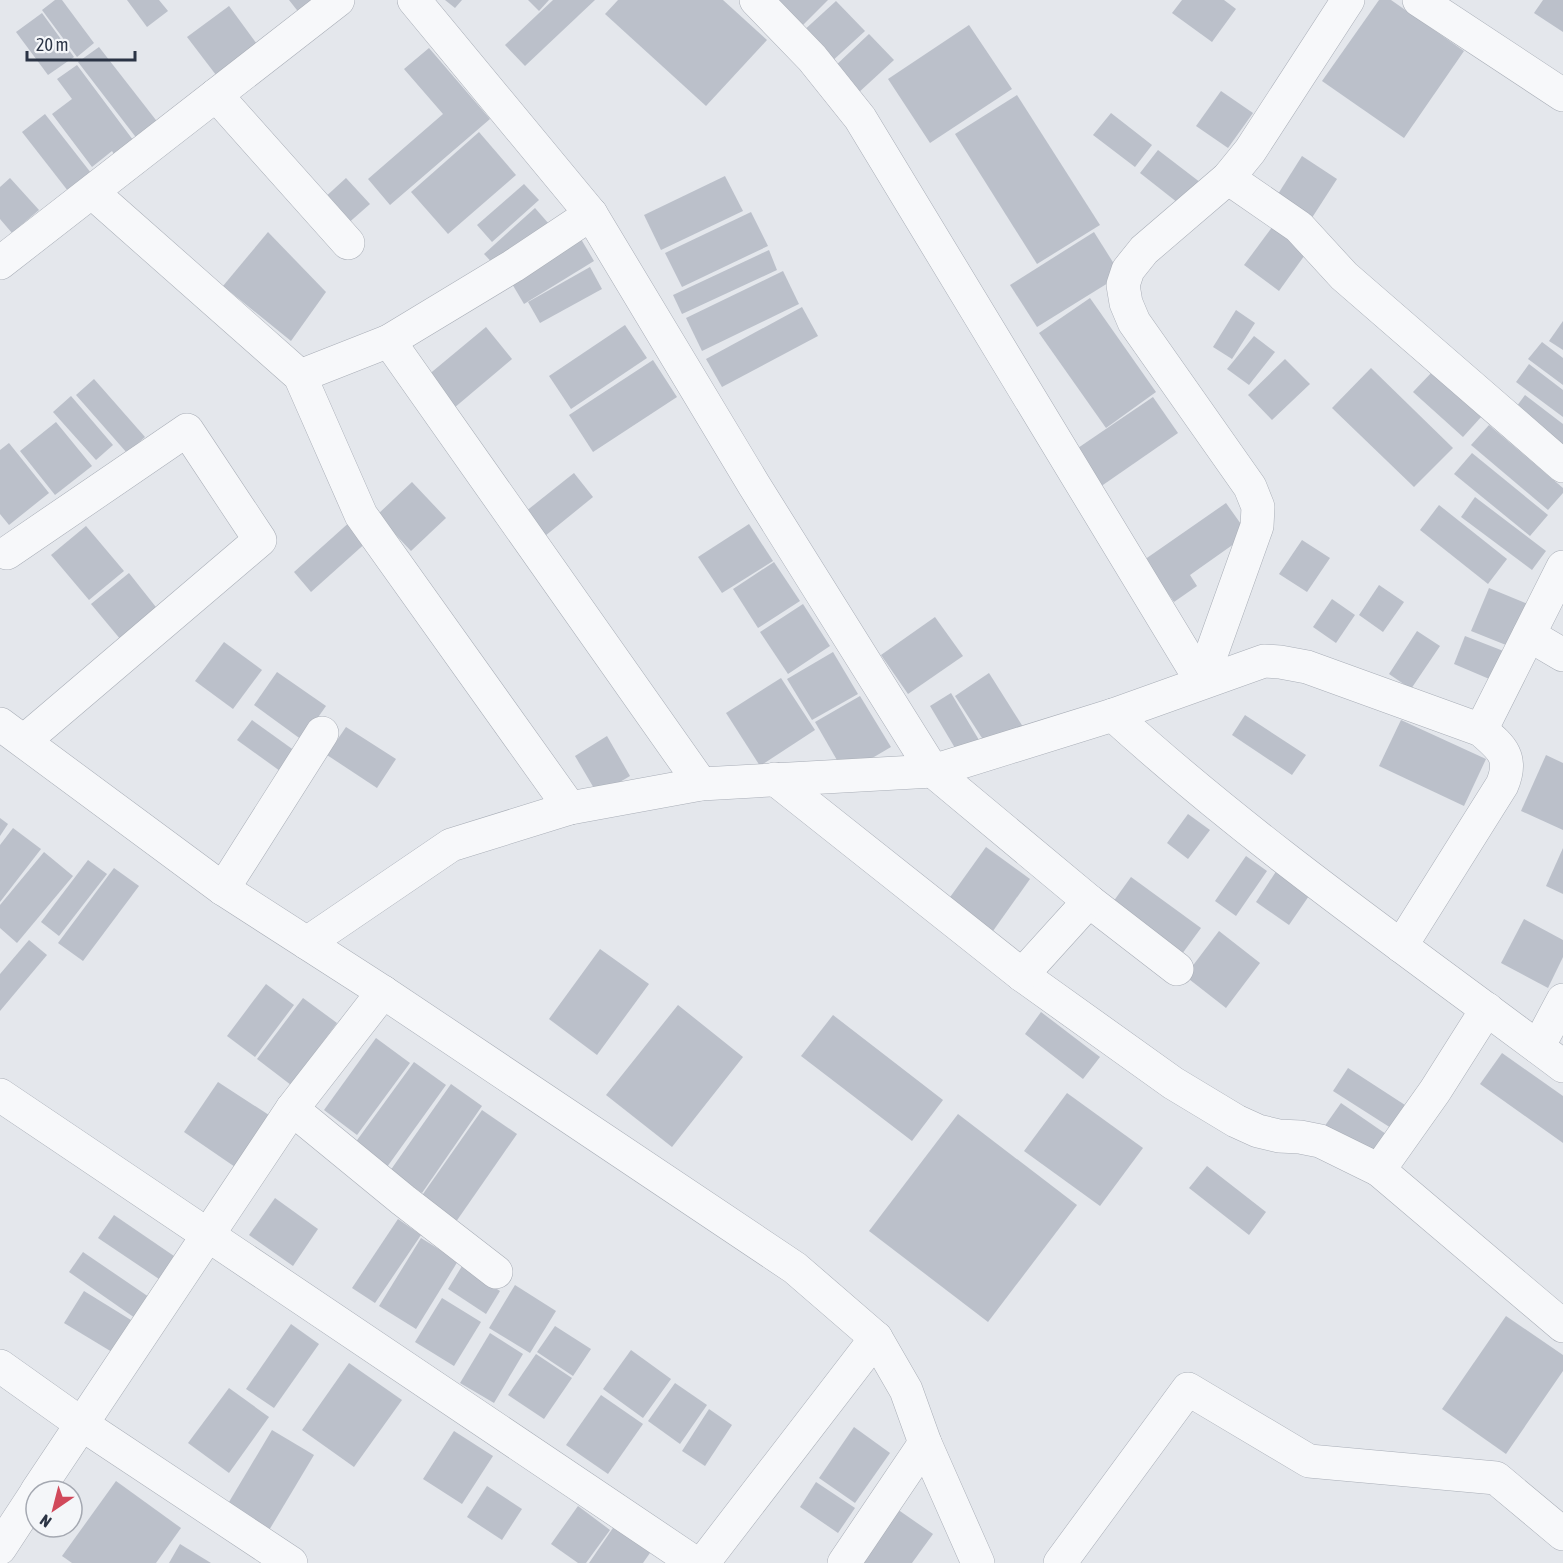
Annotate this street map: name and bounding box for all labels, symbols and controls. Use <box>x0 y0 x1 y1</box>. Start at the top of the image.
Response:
scale bar <box>27 24 135 62</box>
text: 20 m <box>36 34 68 55</box>
north arrow <box>24 1479 84 1539</box>
text: N <box>36 1511 54 1531</box>

